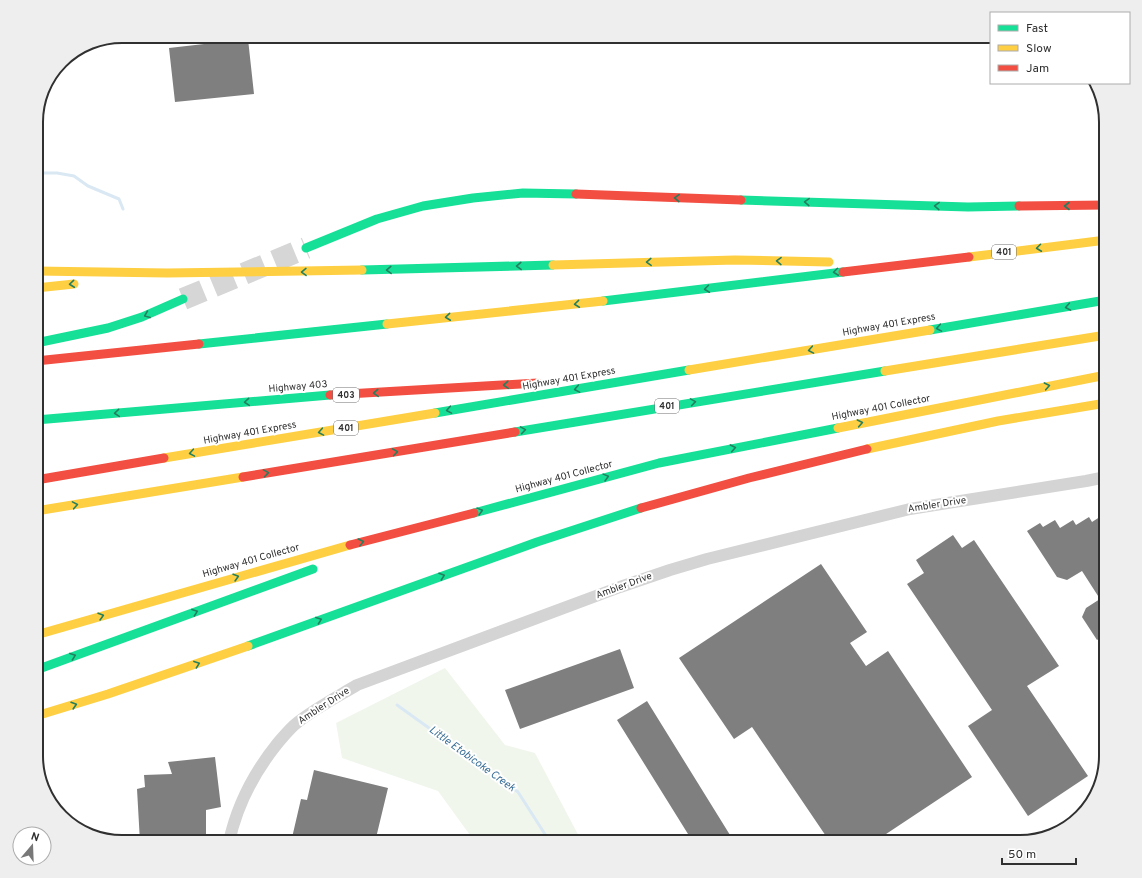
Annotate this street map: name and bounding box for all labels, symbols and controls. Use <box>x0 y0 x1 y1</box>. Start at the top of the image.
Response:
legend <box>990 12 1130 84</box>
text: Fast <box>1026 21 1048 37</box>
text: Slow <box>1026 41 1052 57</box>
text: Jam <box>1026 61 1049 77</box>
one-way arrow <box>674 194 680 202</box>
one-way arrow <box>804 198 810 206</box>
one-way arrow <box>934 202 940 210</box>
one-way arrow <box>1064 202 1070 210</box>
one-way arrow <box>1036 243 1043 252</box>
road number: 401 <box>992 245 1016 259</box>
one-way arrow <box>776 257 782 265</box>
one-way arrow <box>646 258 652 267</box>
one-way arrow <box>516 262 522 270</box>
one-way arrow <box>386 266 392 274</box>
one-way arrow <box>301 268 307 276</box>
one-way arrow <box>832 268 839 277</box>
one-way arrow <box>69 279 75 288</box>
one-way arrow <box>703 284 710 293</box>
one-way arrow <box>574 299 581 308</box>
one-way arrow <box>1064 302 1071 310</box>
one-way arrow <box>144 310 151 318</box>
street label: Highway 401 Express <box>841 310 937 340</box>
one-way arrow <box>445 313 451 322</box>
one-way arrow <box>936 323 942 332</box>
one-way arrow <box>808 345 814 353</box>
street label: Highway 401 Express <box>521 364 617 394</box>
street label: Highway 403 <box>268 378 328 396</box>
one-way arrow <box>503 380 509 389</box>
one-way arrow <box>1043 382 1050 391</box>
one-way arrow <box>574 384 580 393</box>
road number: 403 <box>333 388 359 402</box>
one-way arrow <box>373 388 379 397</box>
street label: Highway 401 Collector <box>831 392 932 424</box>
one-way arrow <box>244 398 250 407</box>
one-way arrow <box>690 398 696 407</box>
road number: 401 <box>655 399 679 413</box>
one-way arrow <box>446 406 452 414</box>
one-way arrow <box>114 409 120 418</box>
street label: Highway 401 Express <box>202 418 298 448</box>
one-way arrow <box>857 419 863 428</box>
road number: 401 <box>334 421 358 435</box>
one-way arrow <box>520 426 526 435</box>
one-way arrow <box>317 427 324 436</box>
one-way arrow <box>729 445 736 453</box>
one-way arrow <box>392 448 398 456</box>
one-way arrow <box>189 449 195 457</box>
street label: Highway 401 Collector <box>514 458 614 496</box>
one-way arrow <box>263 469 270 478</box>
one-way arrow <box>603 474 609 482</box>
street label: Ambler Drive <box>907 494 967 516</box>
one-way arrow <box>72 501 78 510</box>
one-way arrow <box>477 508 484 516</box>
one-way arrow <box>358 538 364 546</box>
street label: Highway 401 Collector <box>201 541 301 581</box>
street label: Ambler Drive <box>594 570 654 602</box>
one-way arrow <box>438 572 445 581</box>
one-way arrow <box>232 573 239 582</box>
one-way arrow <box>191 608 198 616</box>
one-way arrow <box>97 612 104 621</box>
one-way arrow <box>316 616 323 624</box>
one-way arrow <box>69 653 76 661</box>
one-way arrow <box>193 660 200 668</box>
street label: Ambler Drive <box>296 685 352 727</box>
one-way arrow <box>70 701 77 710</box>
water label: Little Etobicoke Creek <box>426 723 518 795</box>
north arrow <box>12 826 52 866</box>
text: N <box>29 830 41 845</box>
scale bar <box>1002 840 1076 866</box>
text: 50 m <box>1008 847 1036 863</box>

